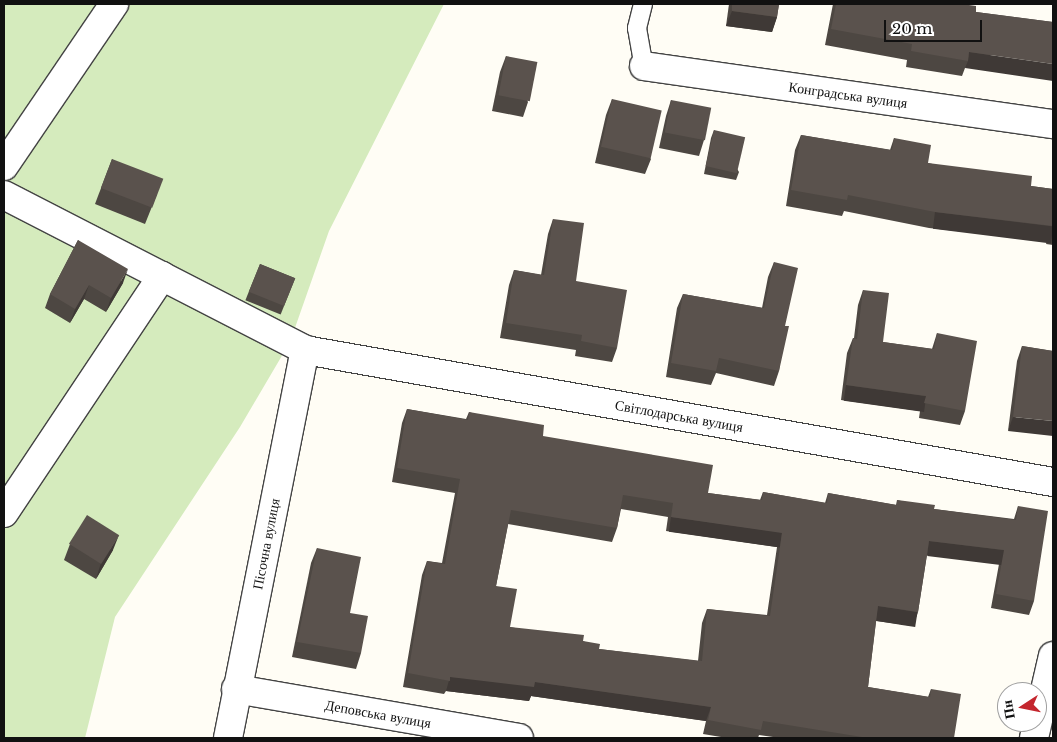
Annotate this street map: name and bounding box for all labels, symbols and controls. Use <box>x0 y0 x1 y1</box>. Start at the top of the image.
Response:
scale bar <box>887 10 984 42</box>
text: 20 m <box>892 19 932 38</box>
street label: Конградська вулиця <box>788 78 908 112</box>
street label: Світлодарська вулиця <box>614 396 744 436</box>
street label: Пісочна вулиця <box>249 497 283 591</box>
north arrow <box>997 682 1047 732</box>
street label: Деповська вулиця <box>324 696 432 732</box>
text: Пн <box>998 699 1019 721</box>

